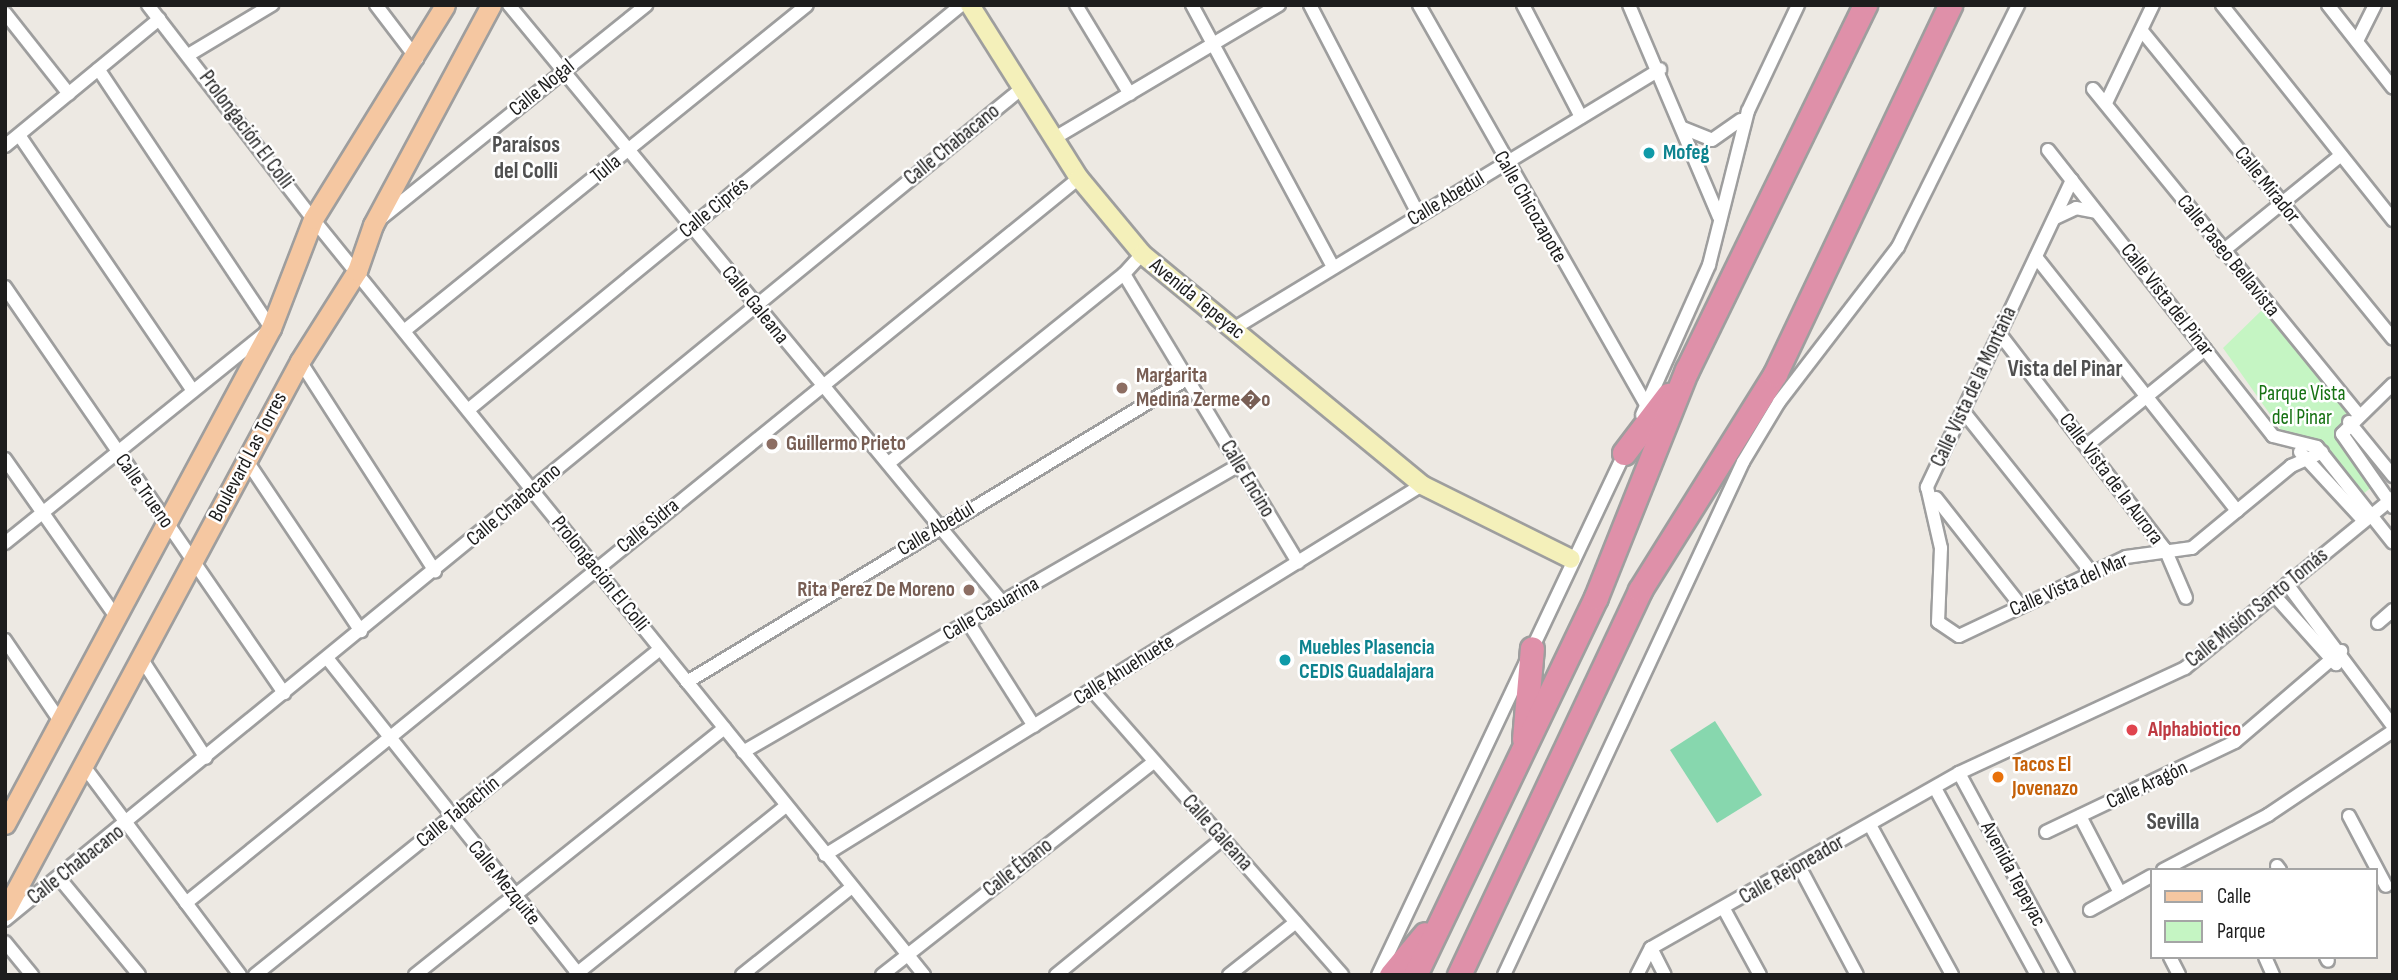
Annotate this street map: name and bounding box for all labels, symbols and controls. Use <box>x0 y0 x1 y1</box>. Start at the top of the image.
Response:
street label: Calle Nogal <box>504 54 580 122</box>
street label: Prolongación El Colli <box>193 66 299 194</box>
street label: Calle Chabacano <box>899 99 1005 191</box>
district label: Paraísos del Colli <box>492 131 560 185</box>
place label: Mofeg <box>1663 140 1709 166</box>
street label: Calle Mirador <box>2229 142 2305 228</box>
marker: Mofeg <box>1641 145 1657 161</box>
street label: Calle Chicozapote <box>1488 147 1572 267</box>
street label: Tulla <box>586 149 626 189</box>
street label: Calle Abedul <box>1403 166 1489 232</box>
street label: Calle Ciprés <box>674 172 754 244</box>
street label: Calle Paseo Bellavista <box>2171 190 2285 322</box>
street label: Calle Vista del Pinar <box>2115 238 2219 362</box>
street label: Avenida Tepeyac <box>1144 253 1250 345</box>
street label: Calle Galeana <box>716 261 794 349</box>
street label: Calle Vista de la Montaña <box>1926 303 2022 471</box>
district label: Vista del Pinar <box>2007 355 2123 383</box>
place label: Margarita Medina Zerme�o <box>1136 363 1270 413</box>
marker: Margarita Medina Zerme�o <box>1114 380 1130 396</box>
park label: Parque Vista del Pinar <box>2259 381 2345 431</box>
street label: Boulevard Las Torres <box>203 388 293 526</box>
street label: Calle Vista de la Aurora <box>2053 408 2169 550</box>
place label: Guillermo Prieto <box>786 431 906 457</box>
marker: Guillermo Prieto <box>764 436 780 452</box>
street label: Calle Encino <box>1214 436 1280 522</box>
street label: Calle Trueno <box>109 449 179 533</box>
street label: Calle Chabacano <box>462 458 566 552</box>
street label: Calle Sidra <box>612 493 684 559</box>
street label: Calle Abedul <box>893 496 979 562</box>
street label: Prolongación El Colli <box>546 511 654 637</box>
street label: Calle Misión Santo Tomás <box>2181 543 2333 673</box>
street label: Calle Vista del Mar <box>2006 548 2132 622</box>
street label: Calle Casuarina <box>938 571 1044 647</box>
place label: Rita Perez De Moreno <box>797 577 955 603</box>
marker: Rita Perez De Moreno <box>961 582 977 598</box>
street label: Calle Ahuehuete <box>1069 629 1179 711</box>
place label: Muebles Plasencia CEDIS Guadalajara <box>1299 635 1435 685</box>
marker: Muebles Plasencia CEDIS Guadalajara <box>1277 652 1293 668</box>
place label: Alphabiotico <box>2148 717 2241 743</box>
marker: Alphabiotico <box>2122 720 2142 740</box>
place label: Tacos El Jovenazo <box>2012 752 2078 802</box>
street label: Calle Aragón <box>2102 755 2192 815</box>
marker: Tacos El Jovenazo <box>1990 769 2006 785</box>
street label: Calle Tabachín <box>411 771 505 853</box>
street label: Calle Galeana <box>1176 790 1258 876</box>
district label: Sevilla <box>2146 808 2200 836</box>
street label: Avenida Tepeyac <box>1975 817 2051 931</box>
street label: Calle Chabacano <box>23 820 129 910</box>
street label: Calle Rejoneador <box>1735 830 1849 910</box>
street label: Calle Ébano <box>978 833 1058 903</box>
street label: Calle Mezquite <box>462 836 546 930</box>
legend <box>2150 868 2377 959</box>
text: Calle <box>2217 884 2251 909</box>
text: Parque <box>2217 919 2265 944</box>

